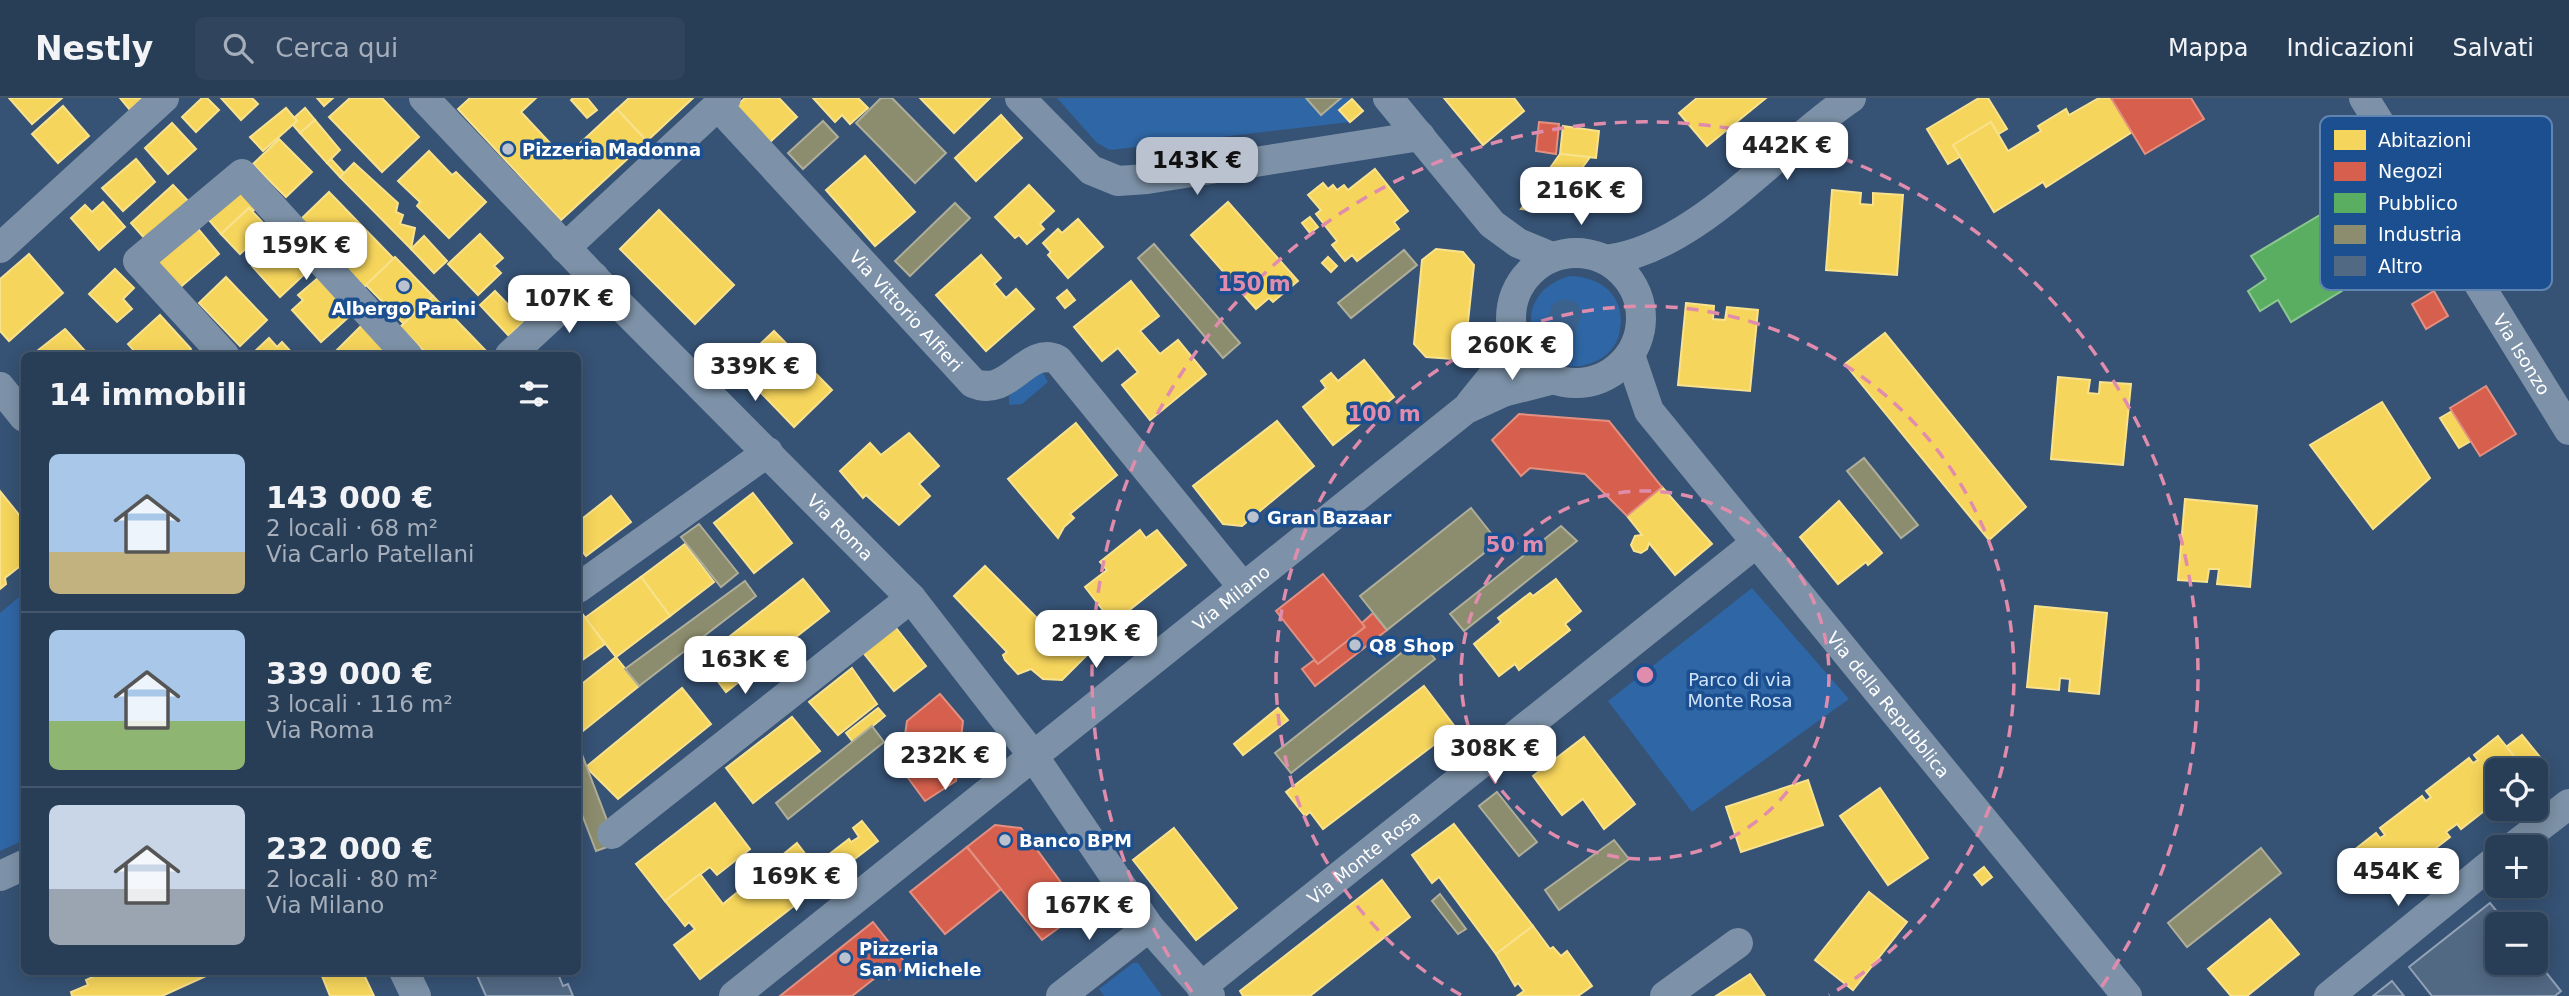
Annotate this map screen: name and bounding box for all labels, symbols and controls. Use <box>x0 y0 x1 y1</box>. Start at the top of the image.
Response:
search box <box>195 17 685 80</box>
text: Nestly <box>35 29 153 68</box>
icon: search <box>219 29 257 67</box>
text: Cerca qui <box>275 33 398 63</box>
text: Mappa <box>2168 34 2248 62</box>
text: Indicazioni <box>2286 34 2414 62</box>
text: Salvati <box>2452 34 2534 62</box>
legend <box>2320 116 2552 290</box>
pin: 442K € <box>1730 122 1844 182</box>
text: Abitazioni <box>2378 129 2472 151</box>
text: 442K € <box>1742 132 1832 158</box>
pin: 143K € <box>1140 138 1254 197</box>
place label: Pizzeria Madonna <box>522 139 701 160</box>
marker: Pizzeria Madonna <box>500 141 516 157</box>
text: 143K € <box>1152 147 1242 173</box>
text: Negozi <box>2378 160 2443 182</box>
pin: 216K € <box>1524 167 1638 227</box>
text: 216K € <box>1536 177 1626 203</box>
text: Pubblico <box>2378 192 2458 214</box>
pin: 159K € <box>249 222 363 282</box>
text: Industria <box>2378 223 2462 245</box>
text: 159K € <box>261 232 351 258</box>
street label: Via Vittorio Alfieri <box>845 246 967 375</box>
text: Altro <box>2378 255 2423 277</box>
text: 150 m <box>1217 272 1291 296</box>
pin: 107K € <box>512 275 626 335</box>
marker: Albergo Parini <box>396 278 412 294</box>
text: 107K € <box>524 285 614 311</box>
place label: Albergo Parini <box>332 298 476 319</box>
street label: Via Isonzo <box>2489 310 2555 398</box>
pin: 260K € <box>1455 322 1569 382</box>
text: 260K € <box>1467 332 1557 358</box>
pin: 339K € <box>698 344 812 403</box>
text: 339K € <box>710 353 800 379</box>
icon: filters <box>515 375 553 413</box>
text: 14 immobili <box>49 377 247 412</box>
text: 100 m <box>1347 402 1421 426</box>
text: 143 000 € <box>266 480 433 515</box>
icon: home <box>105 482 189 566</box>
street label: Via Roma <box>803 489 878 565</box>
place label: Gran Bazaar <box>1267 507 1392 528</box>
marker: Gran Bazaar <box>1245 509 1261 525</box>
text: 2 locali · 68 m² <box>266 515 438 541</box>
text: 50 m <box>1486 533 1544 557</box>
text: Via Carlo Patellani <box>266 541 474 567</box>
street label: Via Milano <box>1188 560 1274 635</box>
pin: 219K € <box>1039 610 1153 670</box>
text: 219K € <box>1051 620 1141 646</box>
street label: Via della Repubblica <box>1823 627 1955 782</box>
place label: Q8 Shop <box>1369 635 1454 656</box>
pin: 163K € <box>688 636 802 696</box>
marker: Q8 Shop <box>1347 637 1363 653</box>
text: 163K € <box>700 646 790 672</box>
text: 339 000 € <box>266 656 433 691</box>
icon: home <box>105 658 189 742</box>
centre of rings <box>1633 663 1657 687</box>
park label: Parco di via Monte Rosa <box>1688 669 1792 711</box>
text: 3 locali · 116 m² <box>266 691 453 717</box>
text: Via Roma <box>266 717 375 743</box>
pin: 308K € <box>1438 726 1552 785</box>
pin: 232K € <box>888 732 1002 792</box>
text: 308K € <box>1450 735 1540 761</box>
text: 232K € <box>900 742 990 768</box>
map controls <box>2485 758 2548 975</box>
button: locate <box>2485 758 2548 821</box>
street label: Via Monte Rosa <box>1303 806 1424 909</box>
place label: Banco BPM <box>1019 830 1132 851</box>
text: 232 000 € <box>266 831 433 866</box>
marker: Banco BPM <box>997 832 1013 848</box>
icon: home <box>105 833 189 917</box>
button: + <box>2485 835 2548 898</box>
pin: 454K € <box>2341 848 2455 908</box>
pin: 169K € <box>739 854 853 913</box>
text: 454K € <box>2353 858 2443 884</box>
text: 169K € <box>751 863 841 889</box>
text: 2 locali · 80 m² <box>266 866 438 892</box>
pin: 167K € <box>1032 882 1146 942</box>
text: Via Milano <box>266 892 384 918</box>
text: 167K € <box>1044 892 1134 918</box>
button: − <box>2485 912 2548 975</box>
place label: Pizzeria San Michele <box>859 938 981 980</box>
marker: Pizzeria San Michele <box>837 950 853 966</box>

